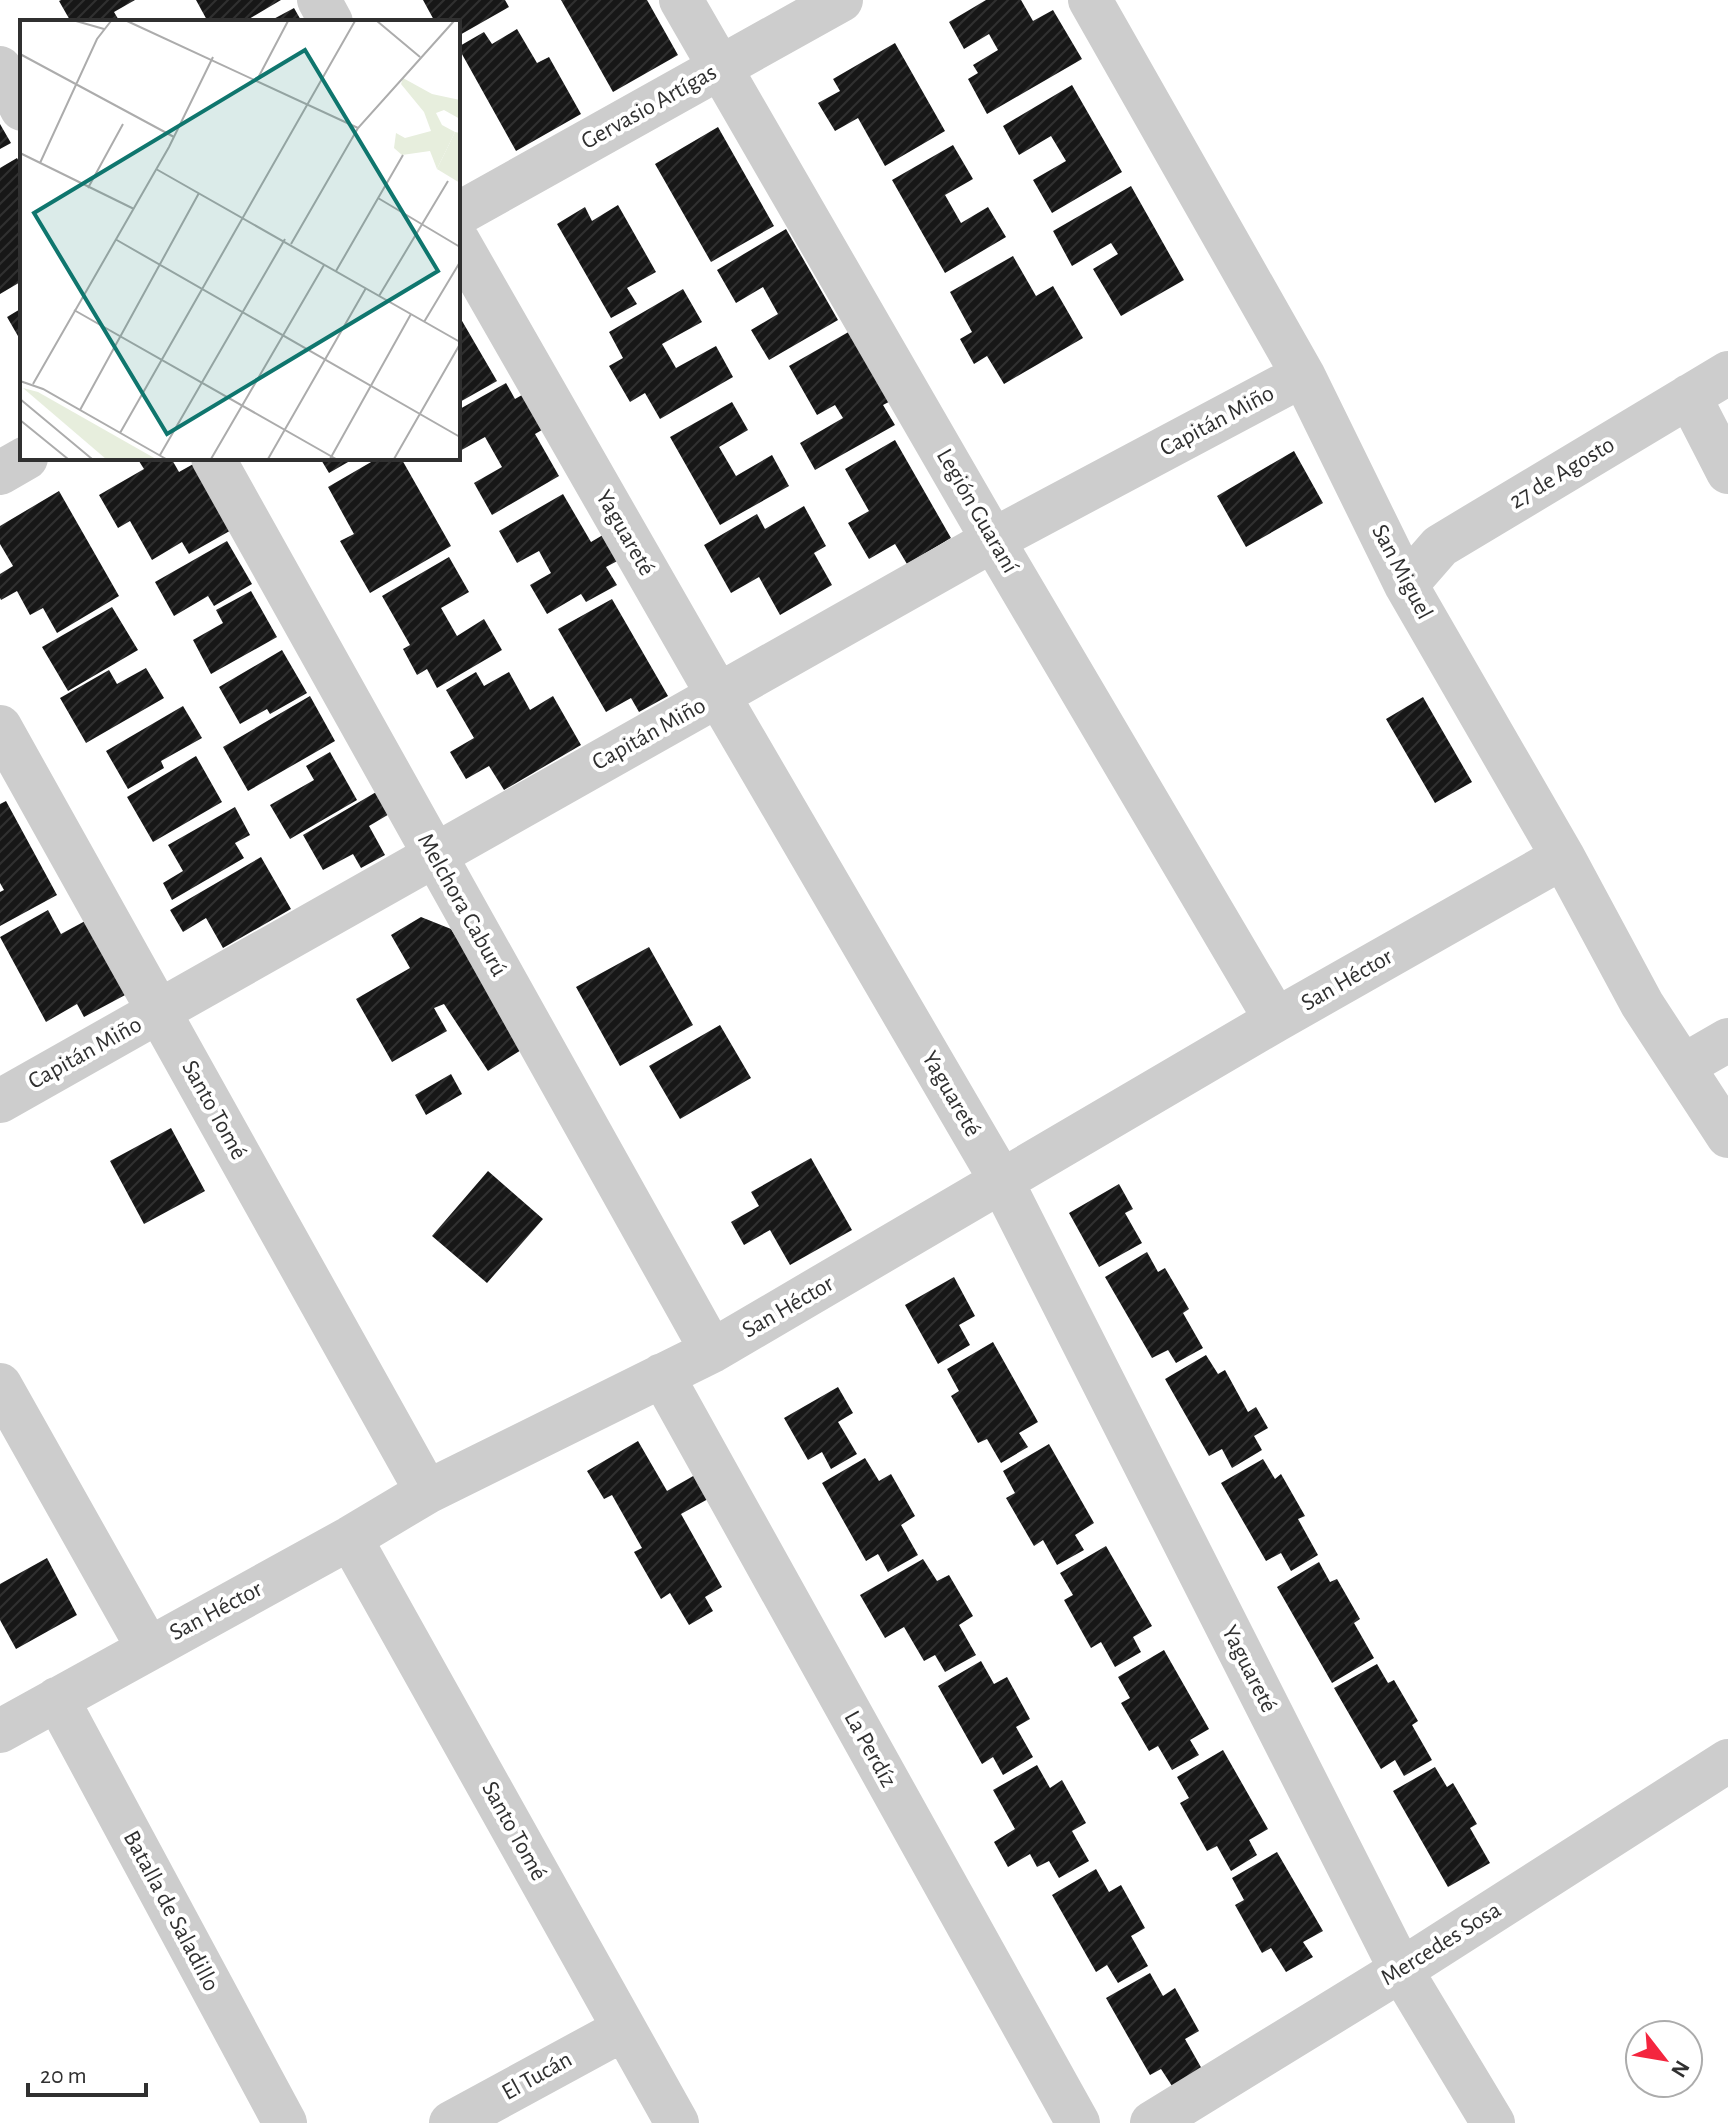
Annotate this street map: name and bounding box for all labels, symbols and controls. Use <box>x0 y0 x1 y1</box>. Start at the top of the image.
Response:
inset map <box>20 20 460 460</box>
street label: Gervasio Artígas <box>577 60 721 154</box>
street label: Capitán Miño <box>1156 381 1278 461</box>
street label: 27 de Agosto <box>1505 432 1619 514</box>
street label: Legión Guaraní <box>932 445 1022 578</box>
street label: Yaguareté <box>591 486 659 580</box>
street label: San Miguel <box>1367 521 1437 623</box>
street label: Capitán Miño <box>588 693 710 775</box>
street label: Melchora Caburú <box>413 830 511 980</box>
street label: San Héctor <box>1297 944 1397 1016</box>
street label: Capitán Miño <box>24 1012 146 1094</box>
street label: Yaguareté <box>917 1047 985 1141</box>
street label: Santo Tomé <box>177 1056 251 1164</box>
street label: San Héctor <box>738 1271 838 1343</box>
street label: San Héctor <box>166 1577 266 1645</box>
street label: Yaguareté <box>1217 1622 1281 1716</box>
street label: La Perdíz <box>839 1707 901 1791</box>
street label: Santo Tomé <box>477 1777 551 1885</box>
street label: Batalla de Saladillo <box>119 1827 223 1995</box>
street label: Mercedes Sosa <box>1377 1898 1505 1990</box>
north arrow <box>1624 2019 1704 2099</box>
scale bar <box>28 2047 146 2097</box>
street label: El Tucán <box>498 2047 576 2105</box>
text: N <box>1667 2057 1694 2081</box>
text: 20 m <box>40 2064 87 2088</box>

